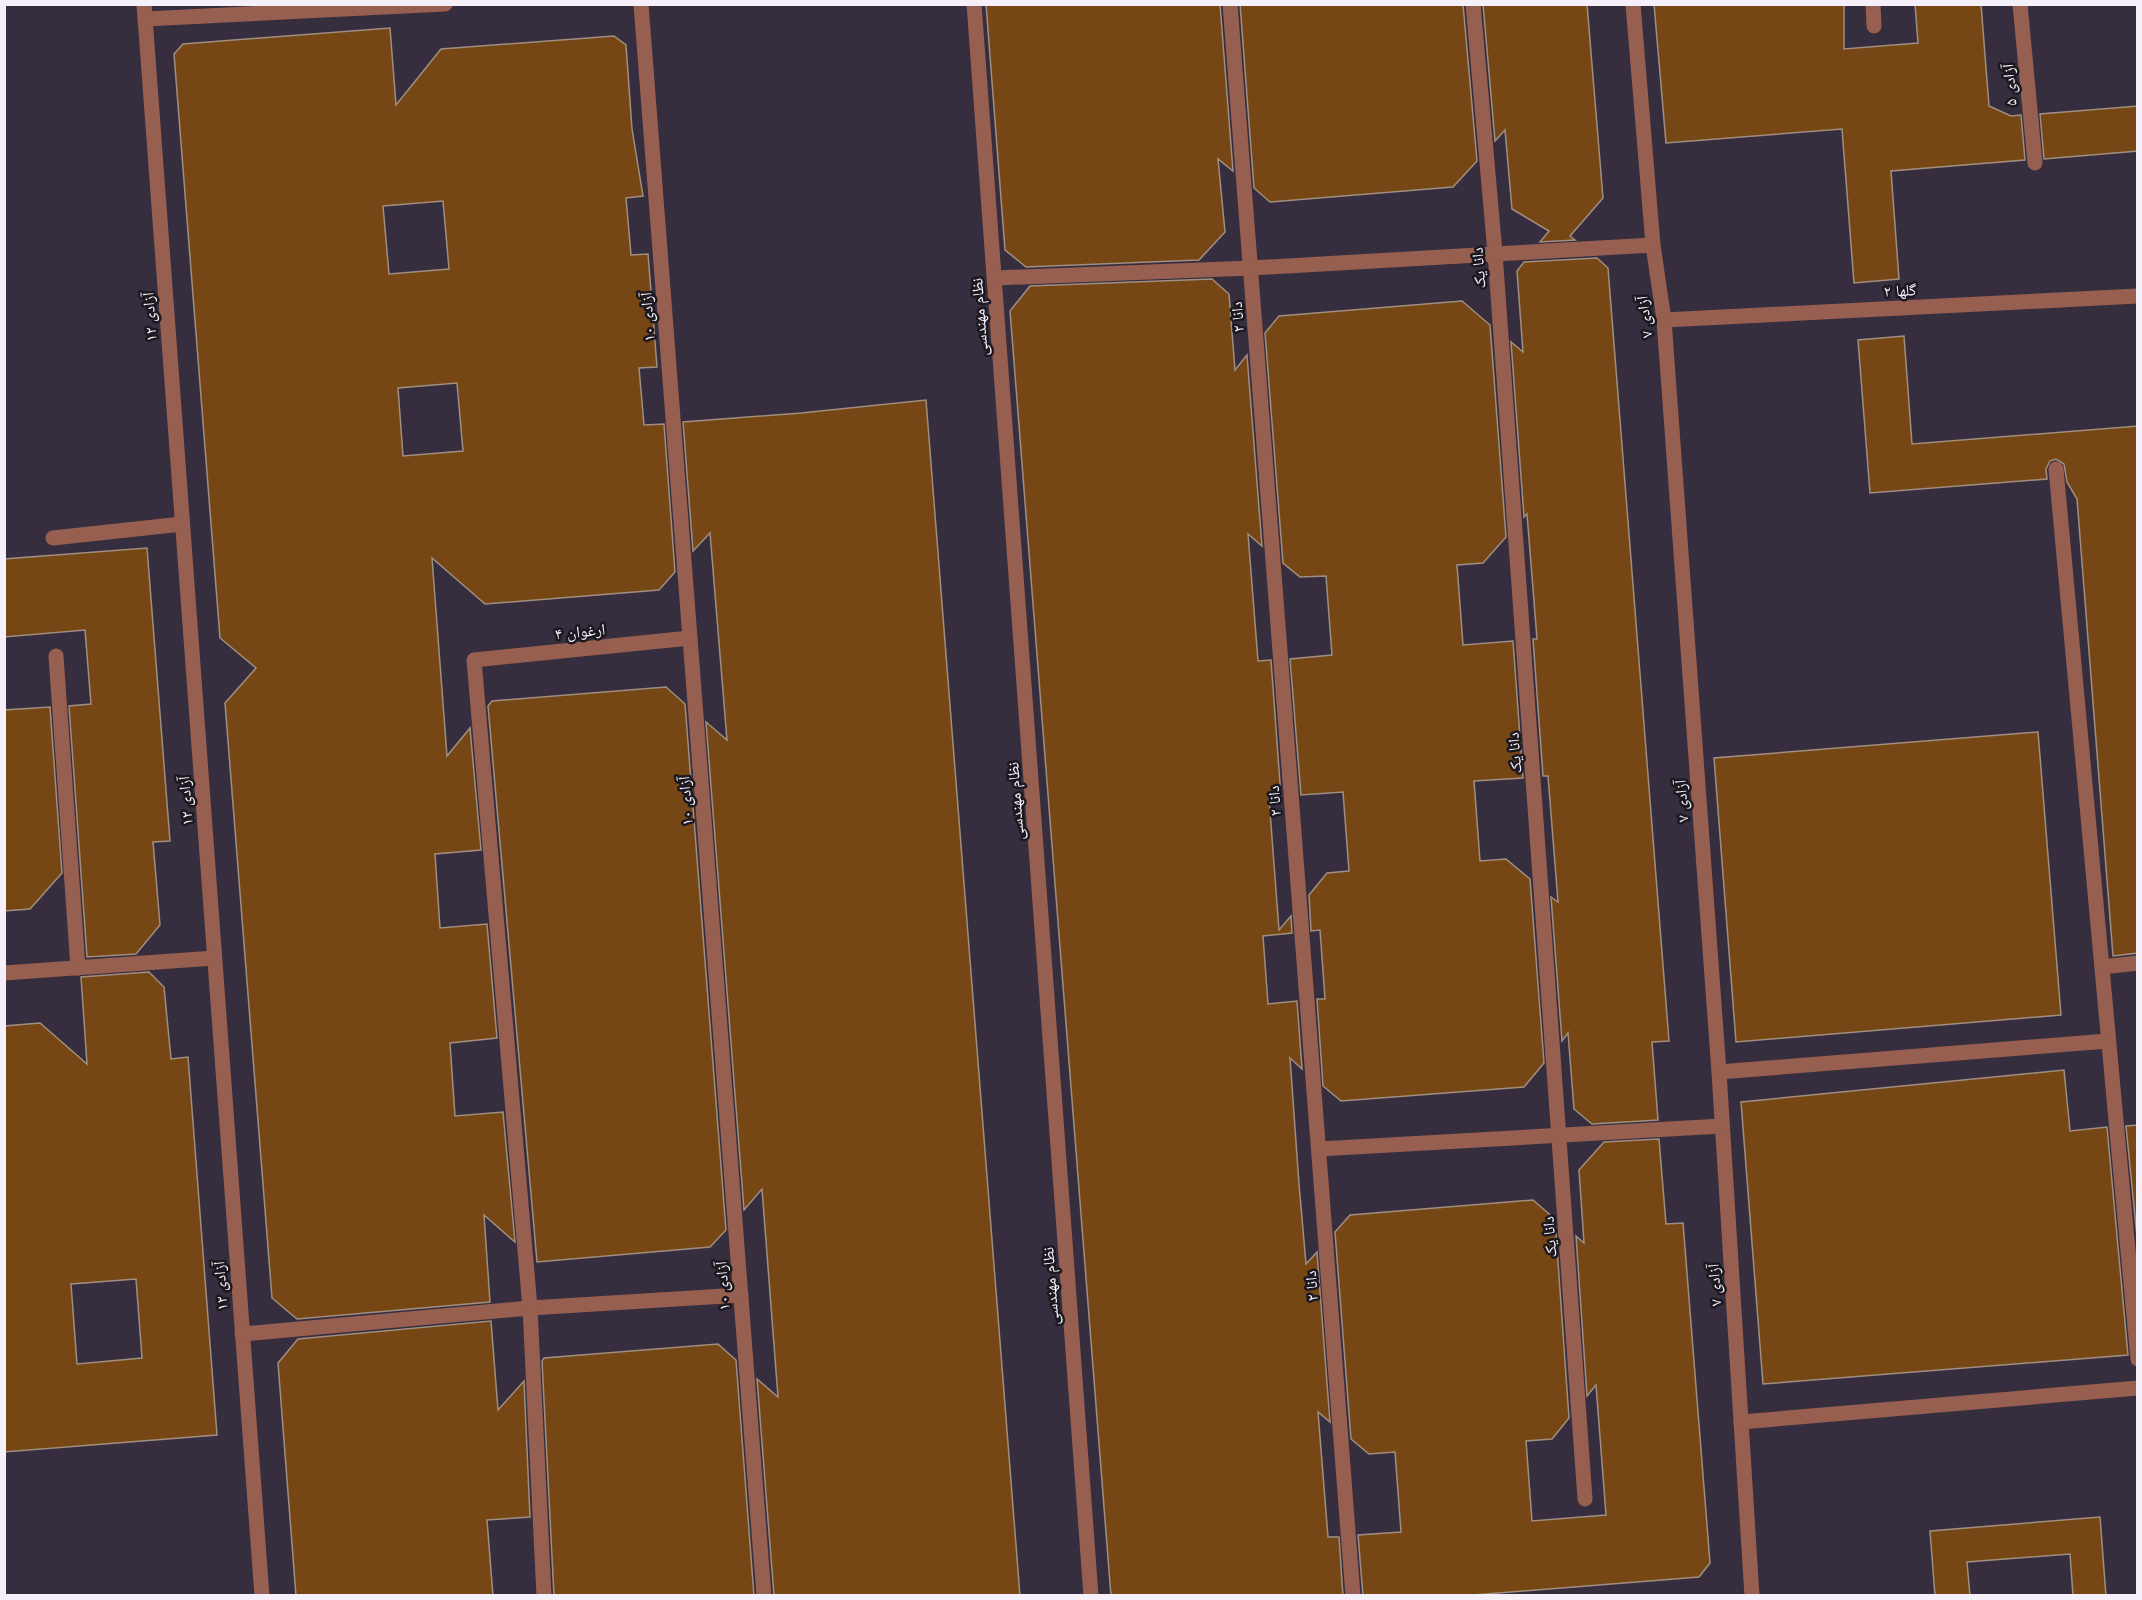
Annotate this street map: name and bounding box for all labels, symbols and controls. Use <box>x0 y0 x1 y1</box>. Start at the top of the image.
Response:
street label: آزادی ۵ <box>1996 62 2023 107</box>
street label: دانا یک <box>1466 246 1491 290</box>
street label: نظام مهندسی <box>965 277 994 357</box>
street label: گلها ۲ <box>1883 278 1917 303</box>
street label: آزادی ۱۲ <box>136 291 163 342</box>
street label: آزادی ۱۰ <box>634 291 661 342</box>
street label: آزادی ۷ <box>1630 294 1658 339</box>
street label: دانا ۲ <box>1225 301 1250 333</box>
street label: ارغوان ۴ <box>554 617 606 646</box>
street label: دانا یک <box>1502 731 1527 775</box>
street label: نظام مهندسی <box>1001 761 1030 841</box>
street label: آزادی ۱۲ <box>172 775 199 826</box>
street label: آزادی ۱۰ <box>672 775 699 826</box>
street label: آزادی ۷ <box>1668 778 1694 823</box>
street label: دانا ۲ <box>1262 785 1287 817</box>
street label: دانا یک <box>1537 1215 1562 1259</box>
street label: نظام مهندسی <box>1036 1246 1065 1326</box>
street label: آزادی ۱۲ <box>207 1260 234 1311</box>
street label: آزادی ۱۰ <box>709 1260 736 1311</box>
street label: آزادی ۷ <box>1701 1262 1727 1307</box>
street label: دانا ۲ <box>1299 1270 1324 1302</box>

